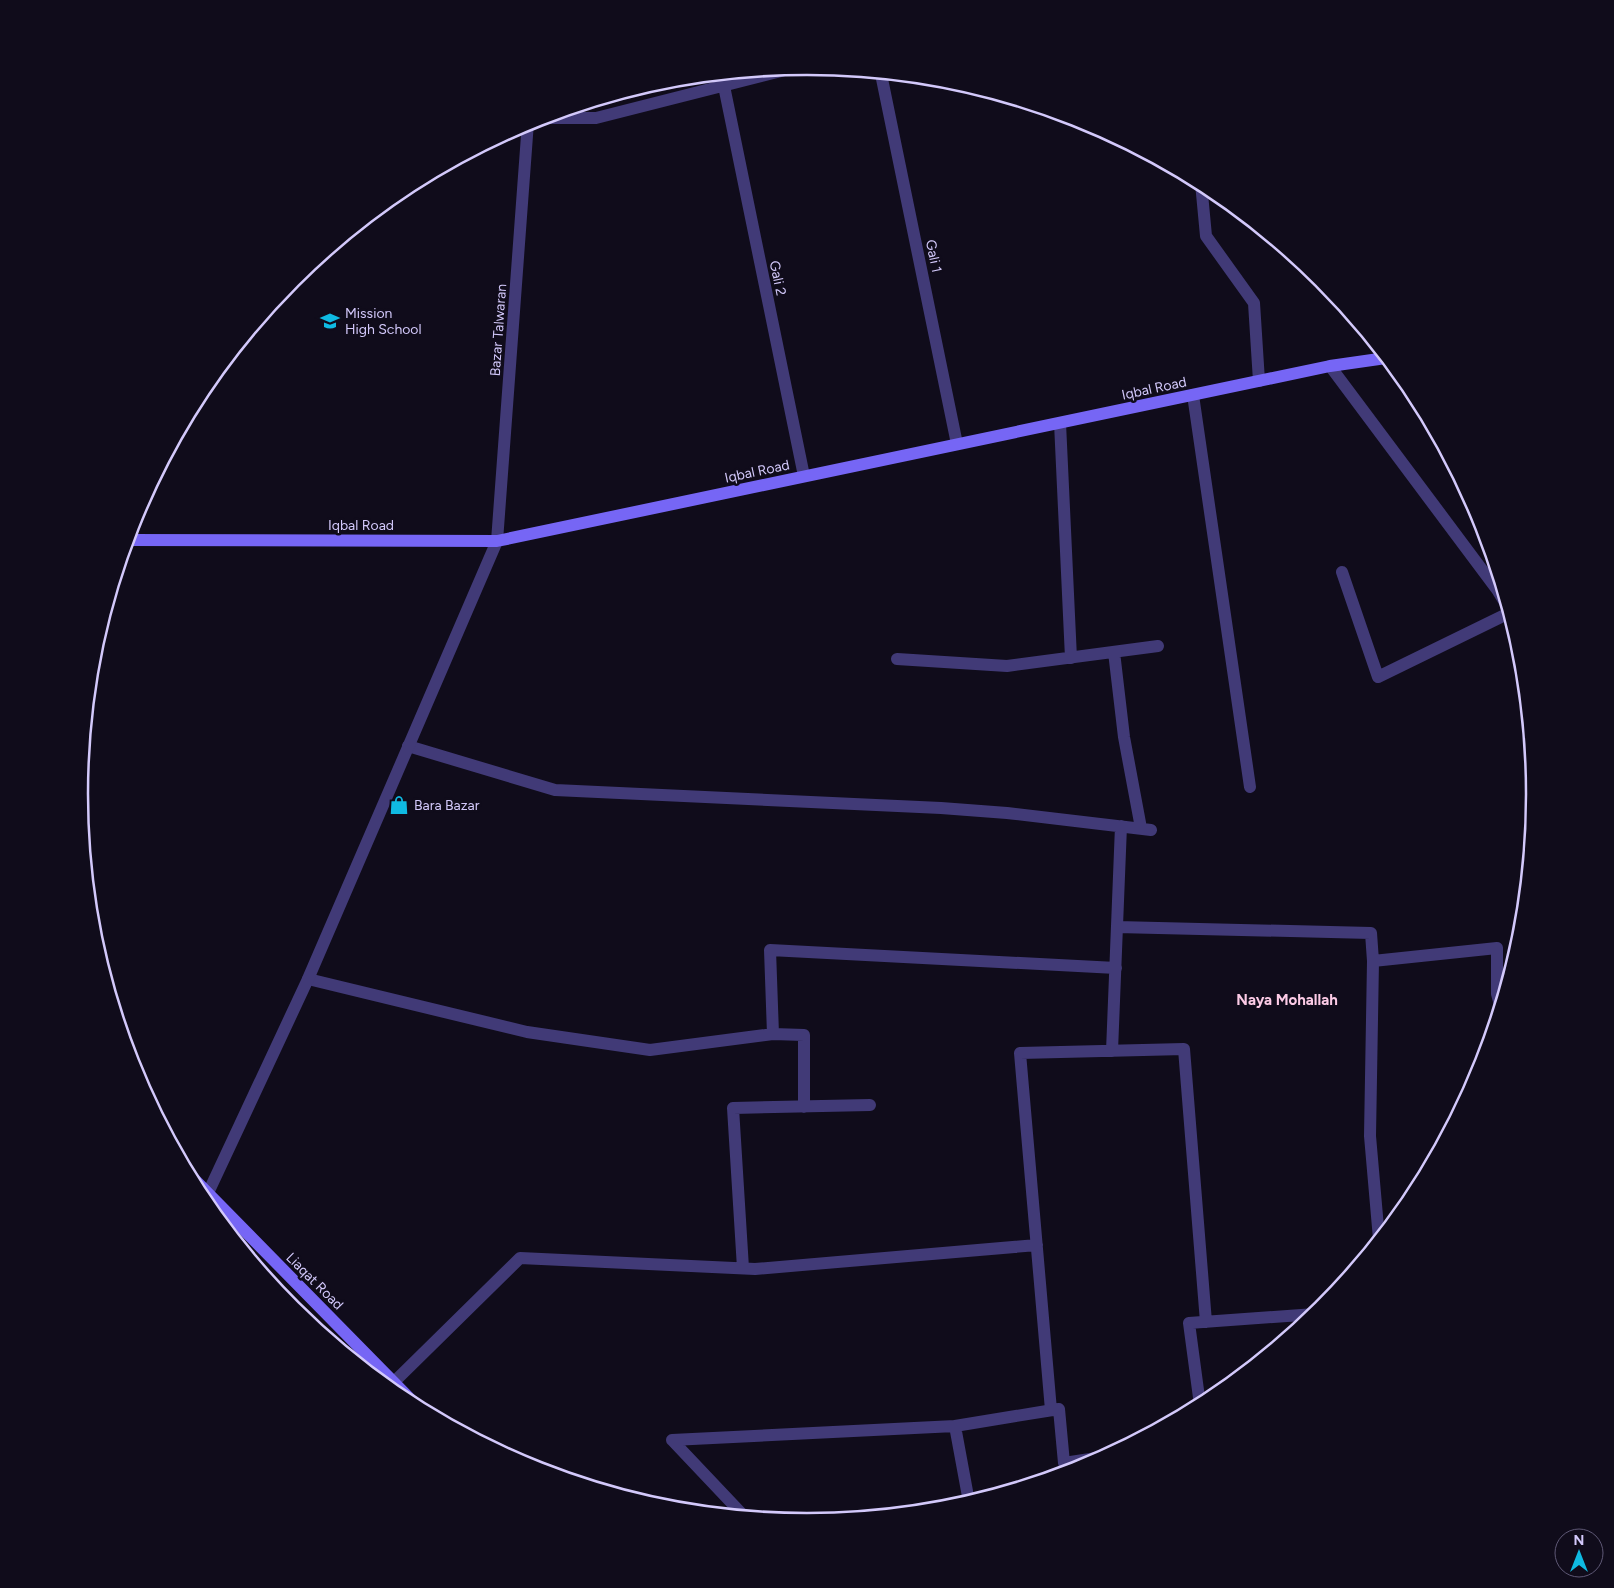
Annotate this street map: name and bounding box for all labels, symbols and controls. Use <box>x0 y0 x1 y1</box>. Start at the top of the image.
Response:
street label: Gali 1 <box>922 238 945 274</box>
street label: Gali 2 <box>766 259 790 297</box>
street label: Bazar Talwaran <box>487 283 510 377</box>
place label: Mission High School <box>345 305 422 338</box>
school or university icon: Mission High School <box>319 310 341 332</box>
street label: Iqbal Road <box>1120 373 1188 404</box>
street label: Iqbal Road <box>723 456 791 487</box>
street label: Iqbal Road <box>328 517 394 534</box>
shop icon: Bara Bazar <box>388 794 410 816</box>
place label: Bara Bazar <box>414 797 480 814</box>
district label: Naya Mohallah <box>1236 991 1338 1009</box>
street label: Liaqat Road <box>283 1249 347 1313</box>
north arrow <box>1554 1528 1604 1578</box>
text: N <box>1574 1532 1584 1549</box>

